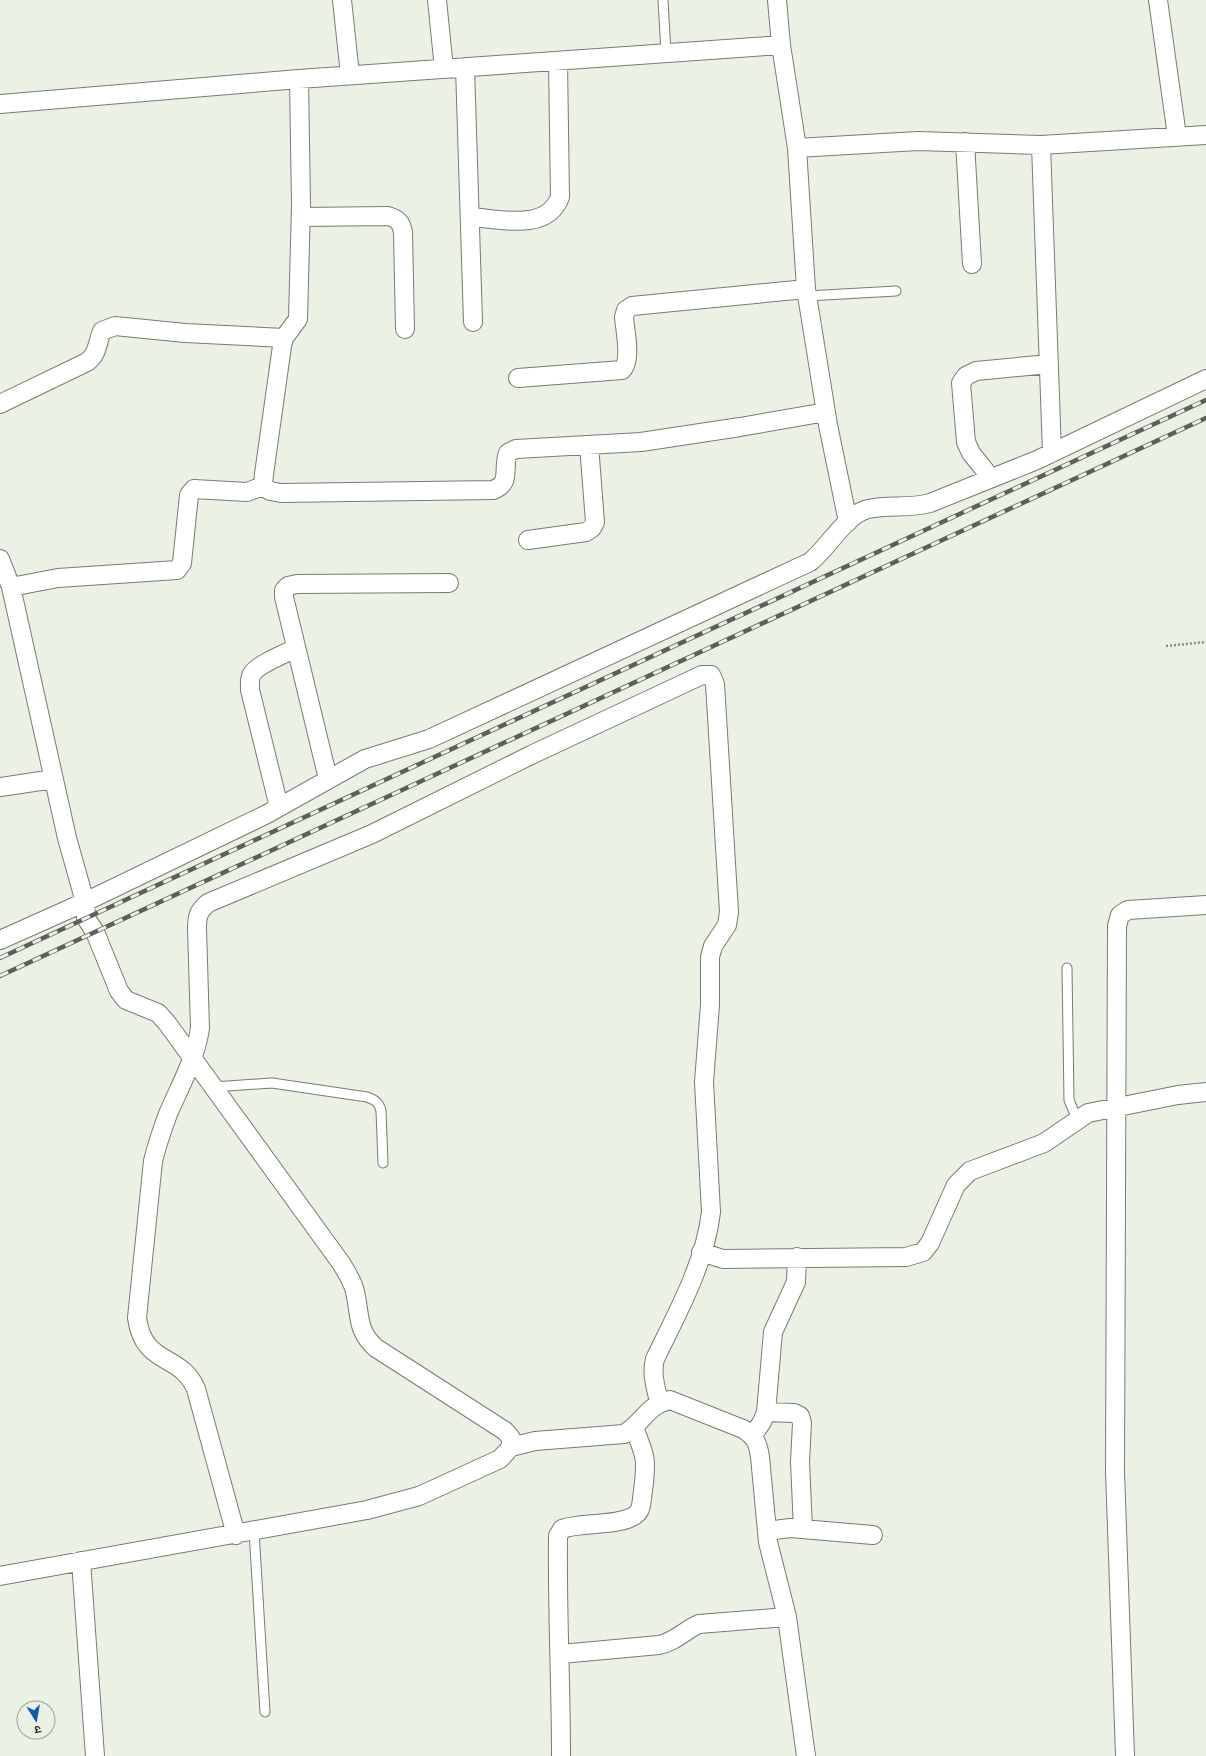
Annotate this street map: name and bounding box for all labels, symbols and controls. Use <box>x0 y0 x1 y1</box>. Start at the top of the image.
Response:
north arrow <box>16 1700 56 1740</box>
text: उ <box>33 1723 42 1736</box>

